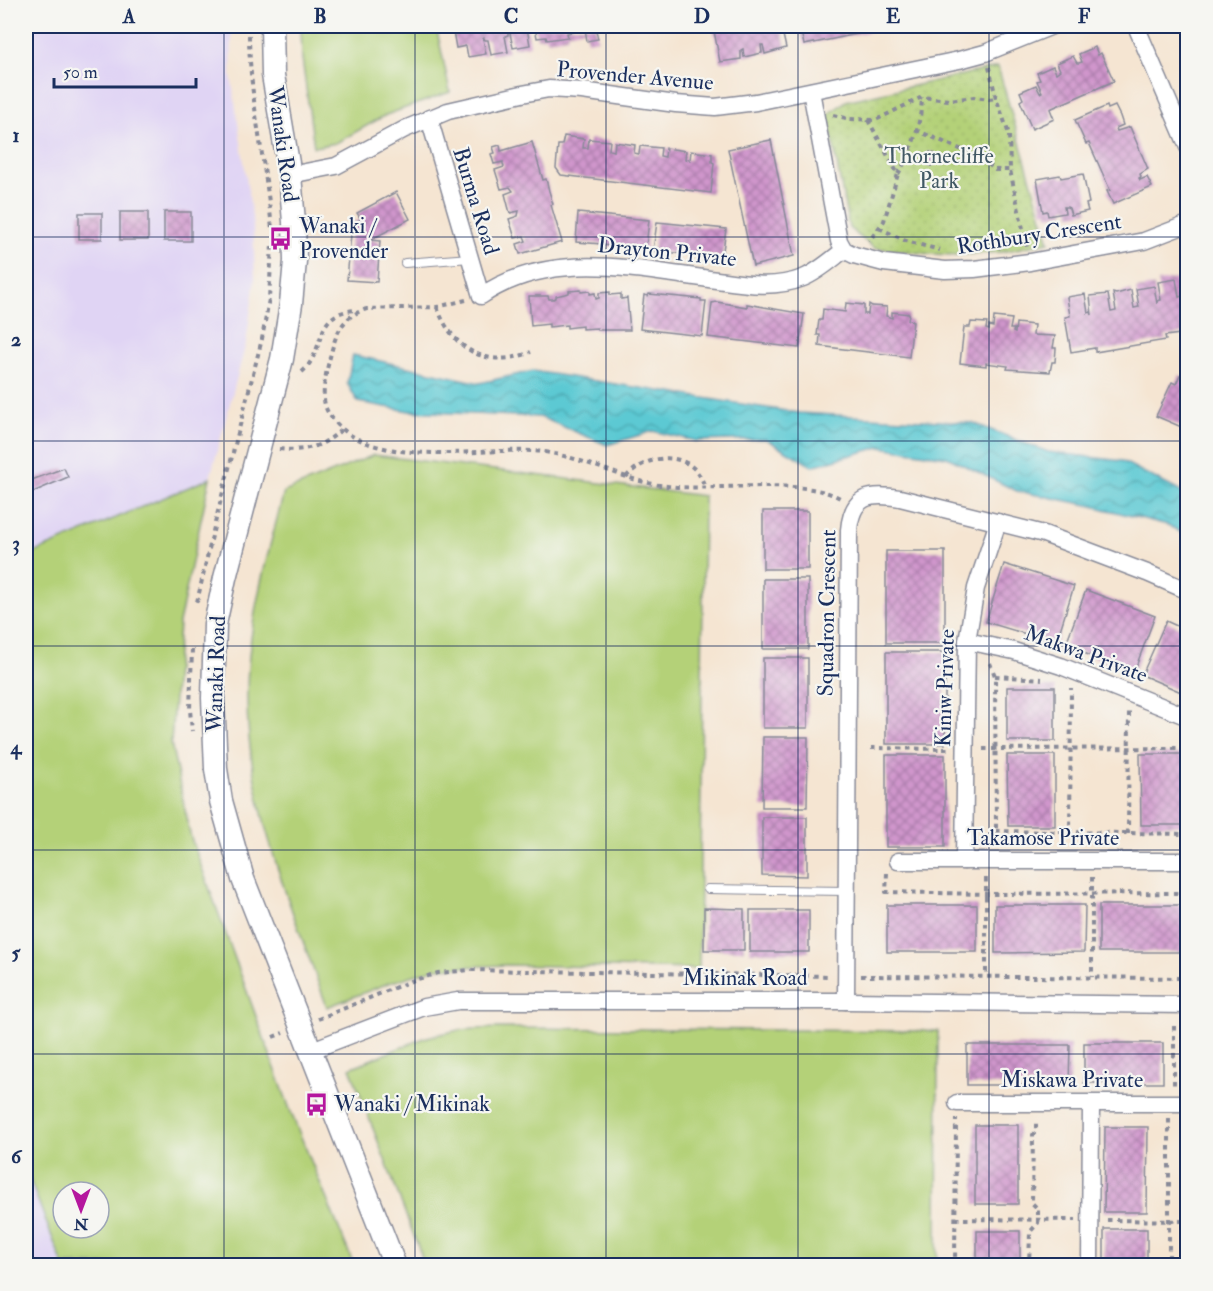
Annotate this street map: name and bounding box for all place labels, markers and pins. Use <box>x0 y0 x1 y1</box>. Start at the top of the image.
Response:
place label: Wanaki / Provender <box>298 212 389 265</box>
bus stop icon: Wanaki / Provender <box>268 226 294 252</box>
place label: Wanaki / Mikinak <box>333 1090 490 1118</box>
bus stop icon: Wanaki / Mikinak <box>303 1091 329 1117</box>

